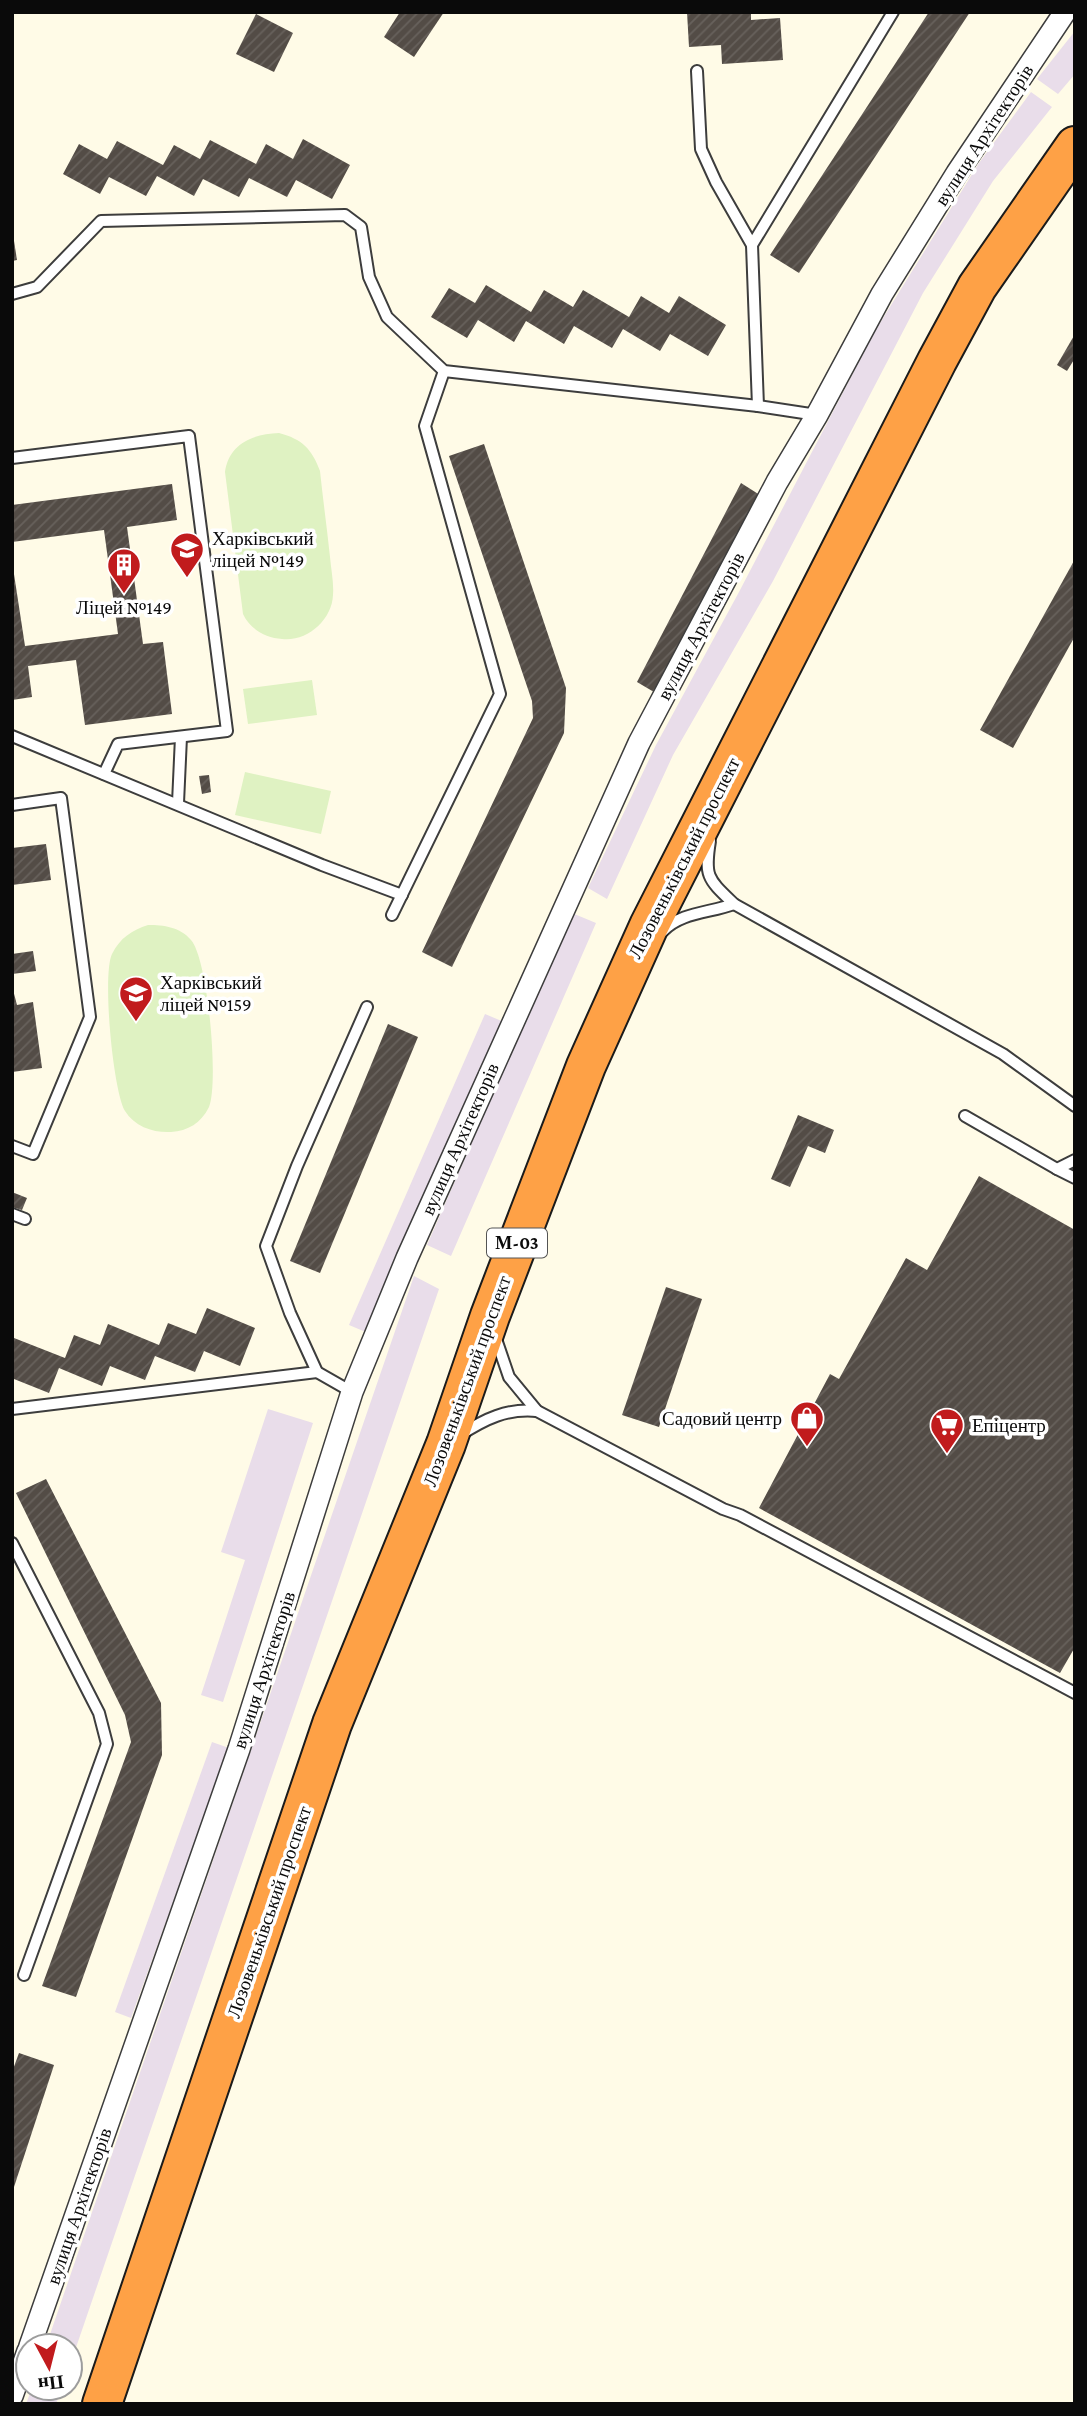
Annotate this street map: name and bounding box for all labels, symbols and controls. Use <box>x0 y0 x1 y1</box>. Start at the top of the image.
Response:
street label: вулиця Архітекторів <box>930 60 1038 210</box>
place label: Харківський ліцей №149 <box>212 528 314 571</box>
school or university icon: Харківський ліцей №149 <box>168 530 206 579</box>
building icon: Ліцей №149 <box>105 546 143 595</box>
street label: вулиця Архітекторів <box>653 549 749 703</box>
place label: Ліцей №149 <box>76 597 172 618</box>
street label: Лозовеньківський проспект <box>624 753 744 962</box>
place label: Харківський ліцей №159 <box>160 972 262 1015</box>
school or university icon: Харківський ліцей №159 <box>117 974 155 1023</box>
street label: вулиця Архітекторів <box>417 1060 503 1218</box>
road number: М-03 <box>487 1228 547 1258</box>
street label: Лозовеньківський проспект <box>419 1272 515 1489</box>
shop icon: Садовий центр <box>788 1399 826 1448</box>
supermarket icon: Епіцентр <box>928 1406 966 1455</box>
place label: Садовий центр <box>662 1408 782 1429</box>
place label: Епіцентр <box>972 1415 1046 1436</box>
street label: вулиця Архітекторів <box>229 1589 299 1751</box>
street label: Лозовеньківський проспект <box>223 1803 315 2021</box>
street label: вулиця Архітекторів <box>42 2125 116 2287</box>
north arrow <box>14 2332 84 2402</box>
text: Пн <box>37 2371 65 2395</box>

